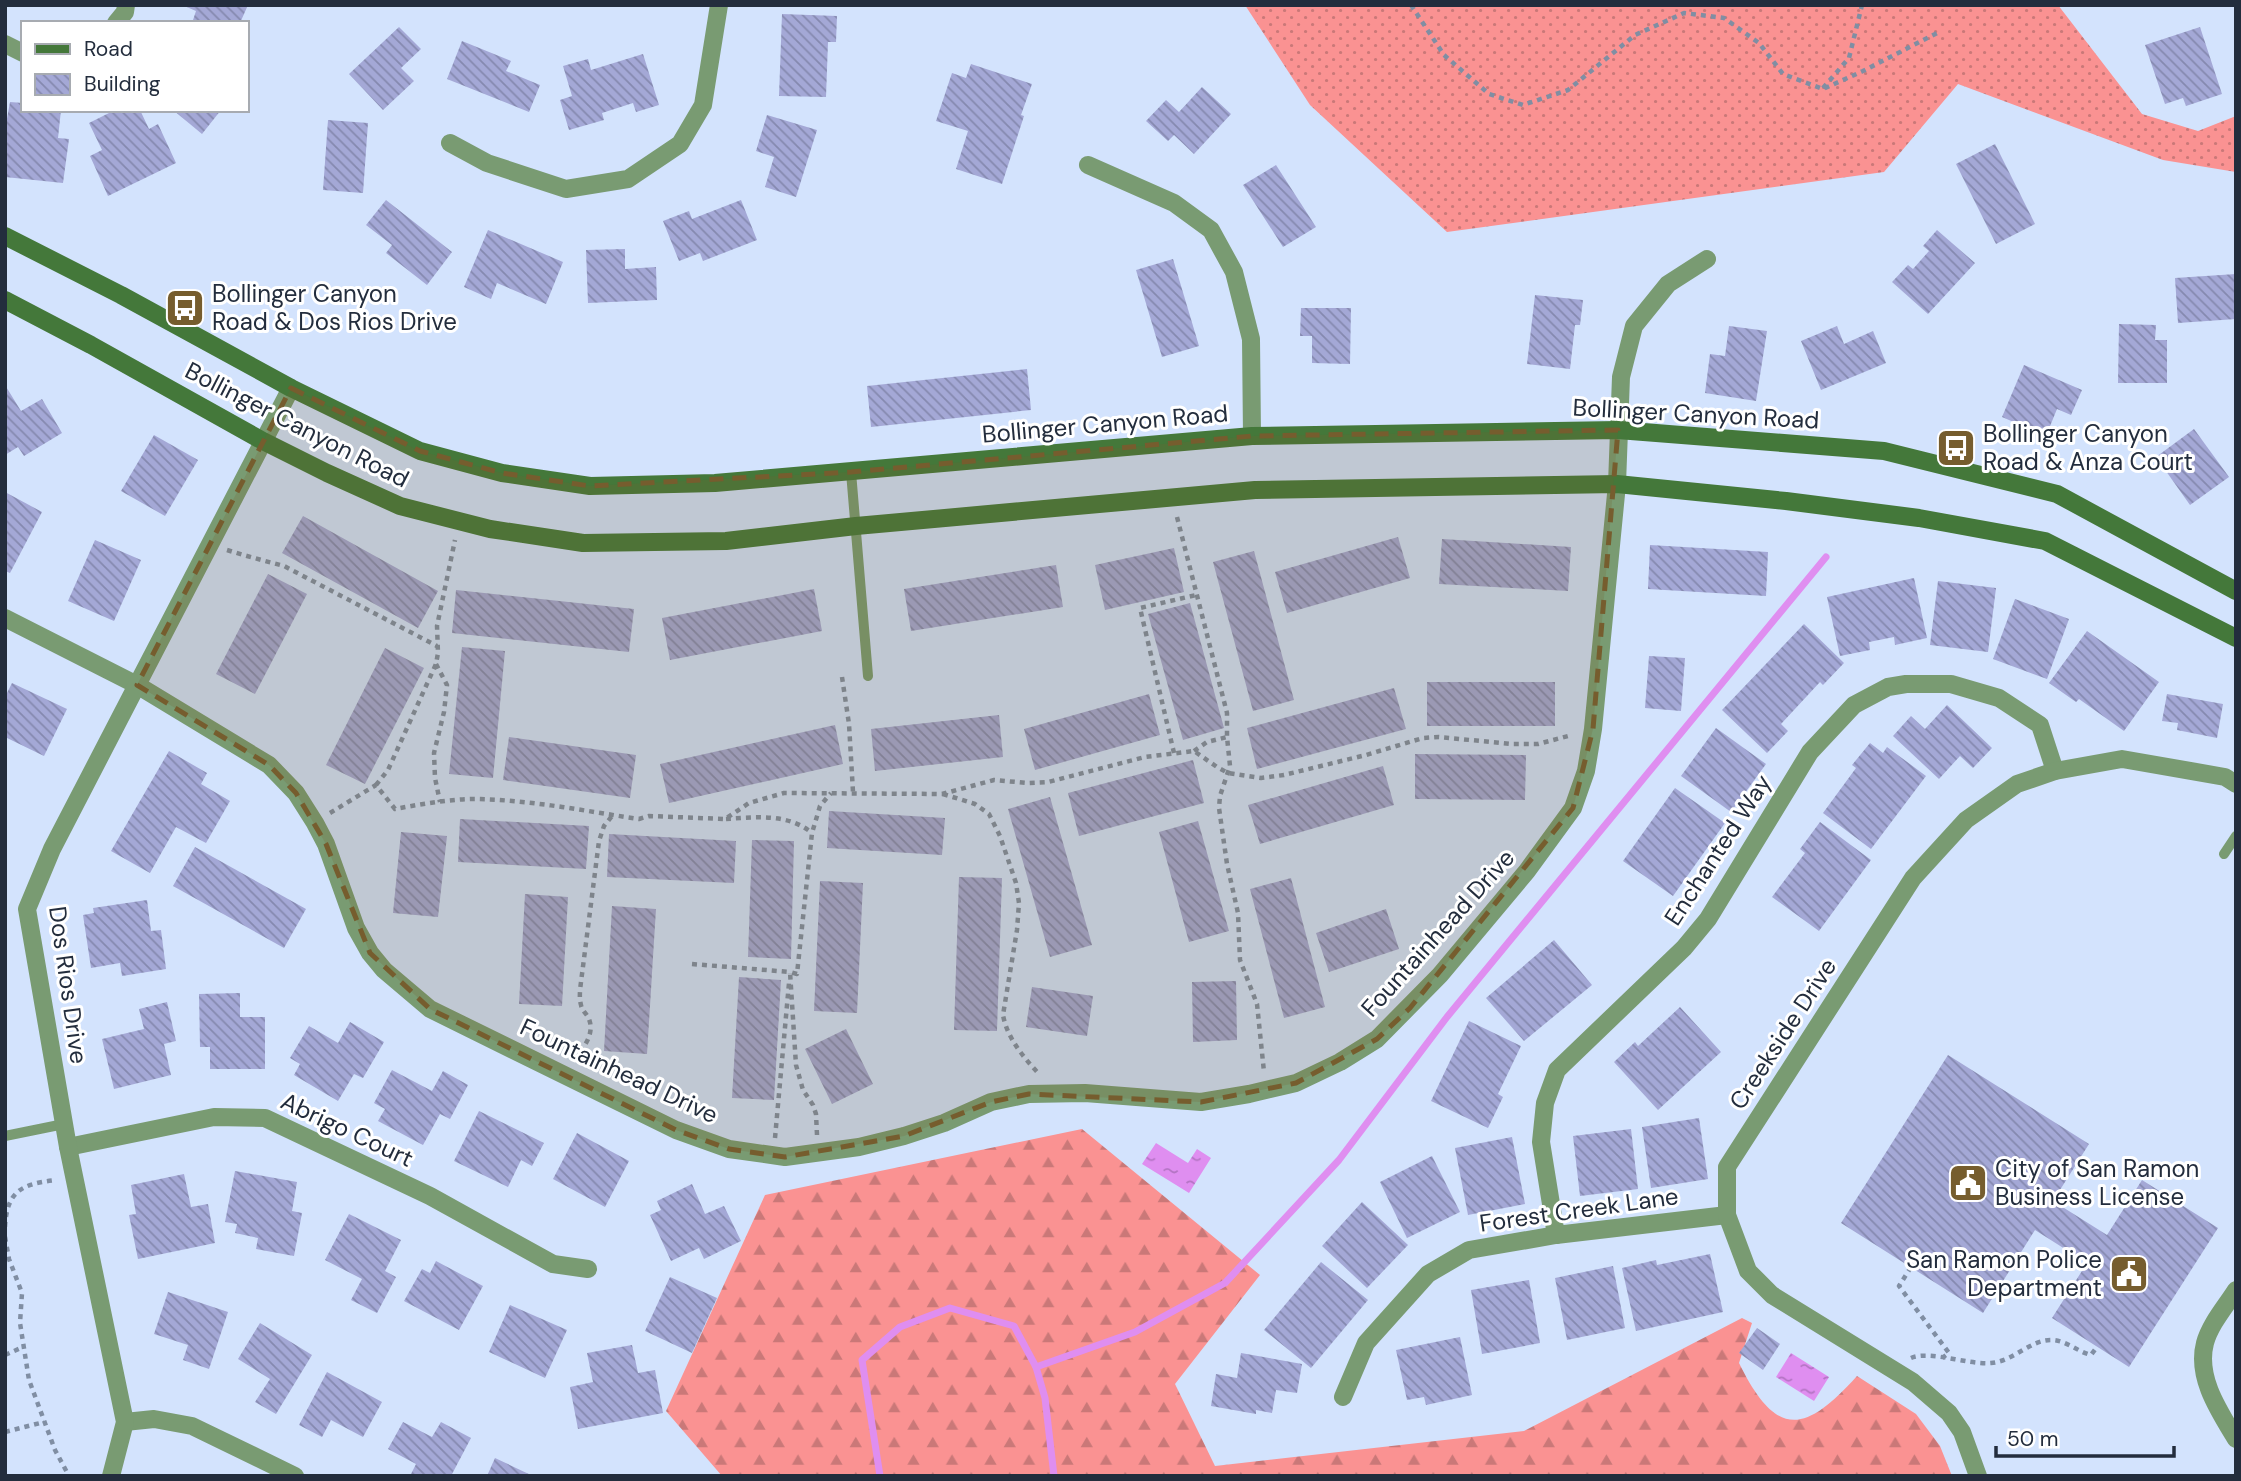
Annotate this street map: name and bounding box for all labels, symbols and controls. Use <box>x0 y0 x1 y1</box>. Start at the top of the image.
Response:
legend <box>21 21 248 112</box>
text: Road <box>84 35 133 63</box>
text: Building <box>84 70 161 98</box>
place label: Bollinger Canyon Road & Dos Rios Drive <box>212 278 457 337</box>
bus stop icon: Bollinger Canyon Road & Dos Rios Drive <box>164 287 206 329</box>
street label: Bollinger Canyon Road <box>180 355 414 494</box>
street label: Bollinger Canyon Road <box>1572 392 1820 435</box>
street label: Bollinger Canyon Road <box>981 397 1229 450</box>
place label: Bollinger Canyon Road & Anza Court <box>1983 418 2193 477</box>
bus stop icon: Bollinger Canyon Road & Anza Court <box>1935 427 1977 469</box>
street label: Enchanted Way <box>1657 768 1778 931</box>
street label: Fountainhead Drive <box>1354 842 1521 1023</box>
street label: Dos Rios Drive <box>42 904 95 1066</box>
street label: Creekside Drive <box>1722 952 1843 1115</box>
street label: Fountainhead Drive <box>515 1011 723 1130</box>
street label: Abrigo Court <box>276 1085 418 1174</box>
place label: City of San Ramon Business License <box>1995 1153 2199 1212</box>
public building icon: City of San Ramon Business License <box>1947 1162 1989 1204</box>
street label: Forest Creek Lane <box>1478 1180 1680 1239</box>
place label: San Ramon Police Department <box>1906 1244 2102 1303</box>
public building icon: San Ramon Police Department <box>2108 1253 2150 1295</box>
scale bar <box>1996 1414 2174 1458</box>
text: 50 m <box>2007 1425 2058 1453</box>

